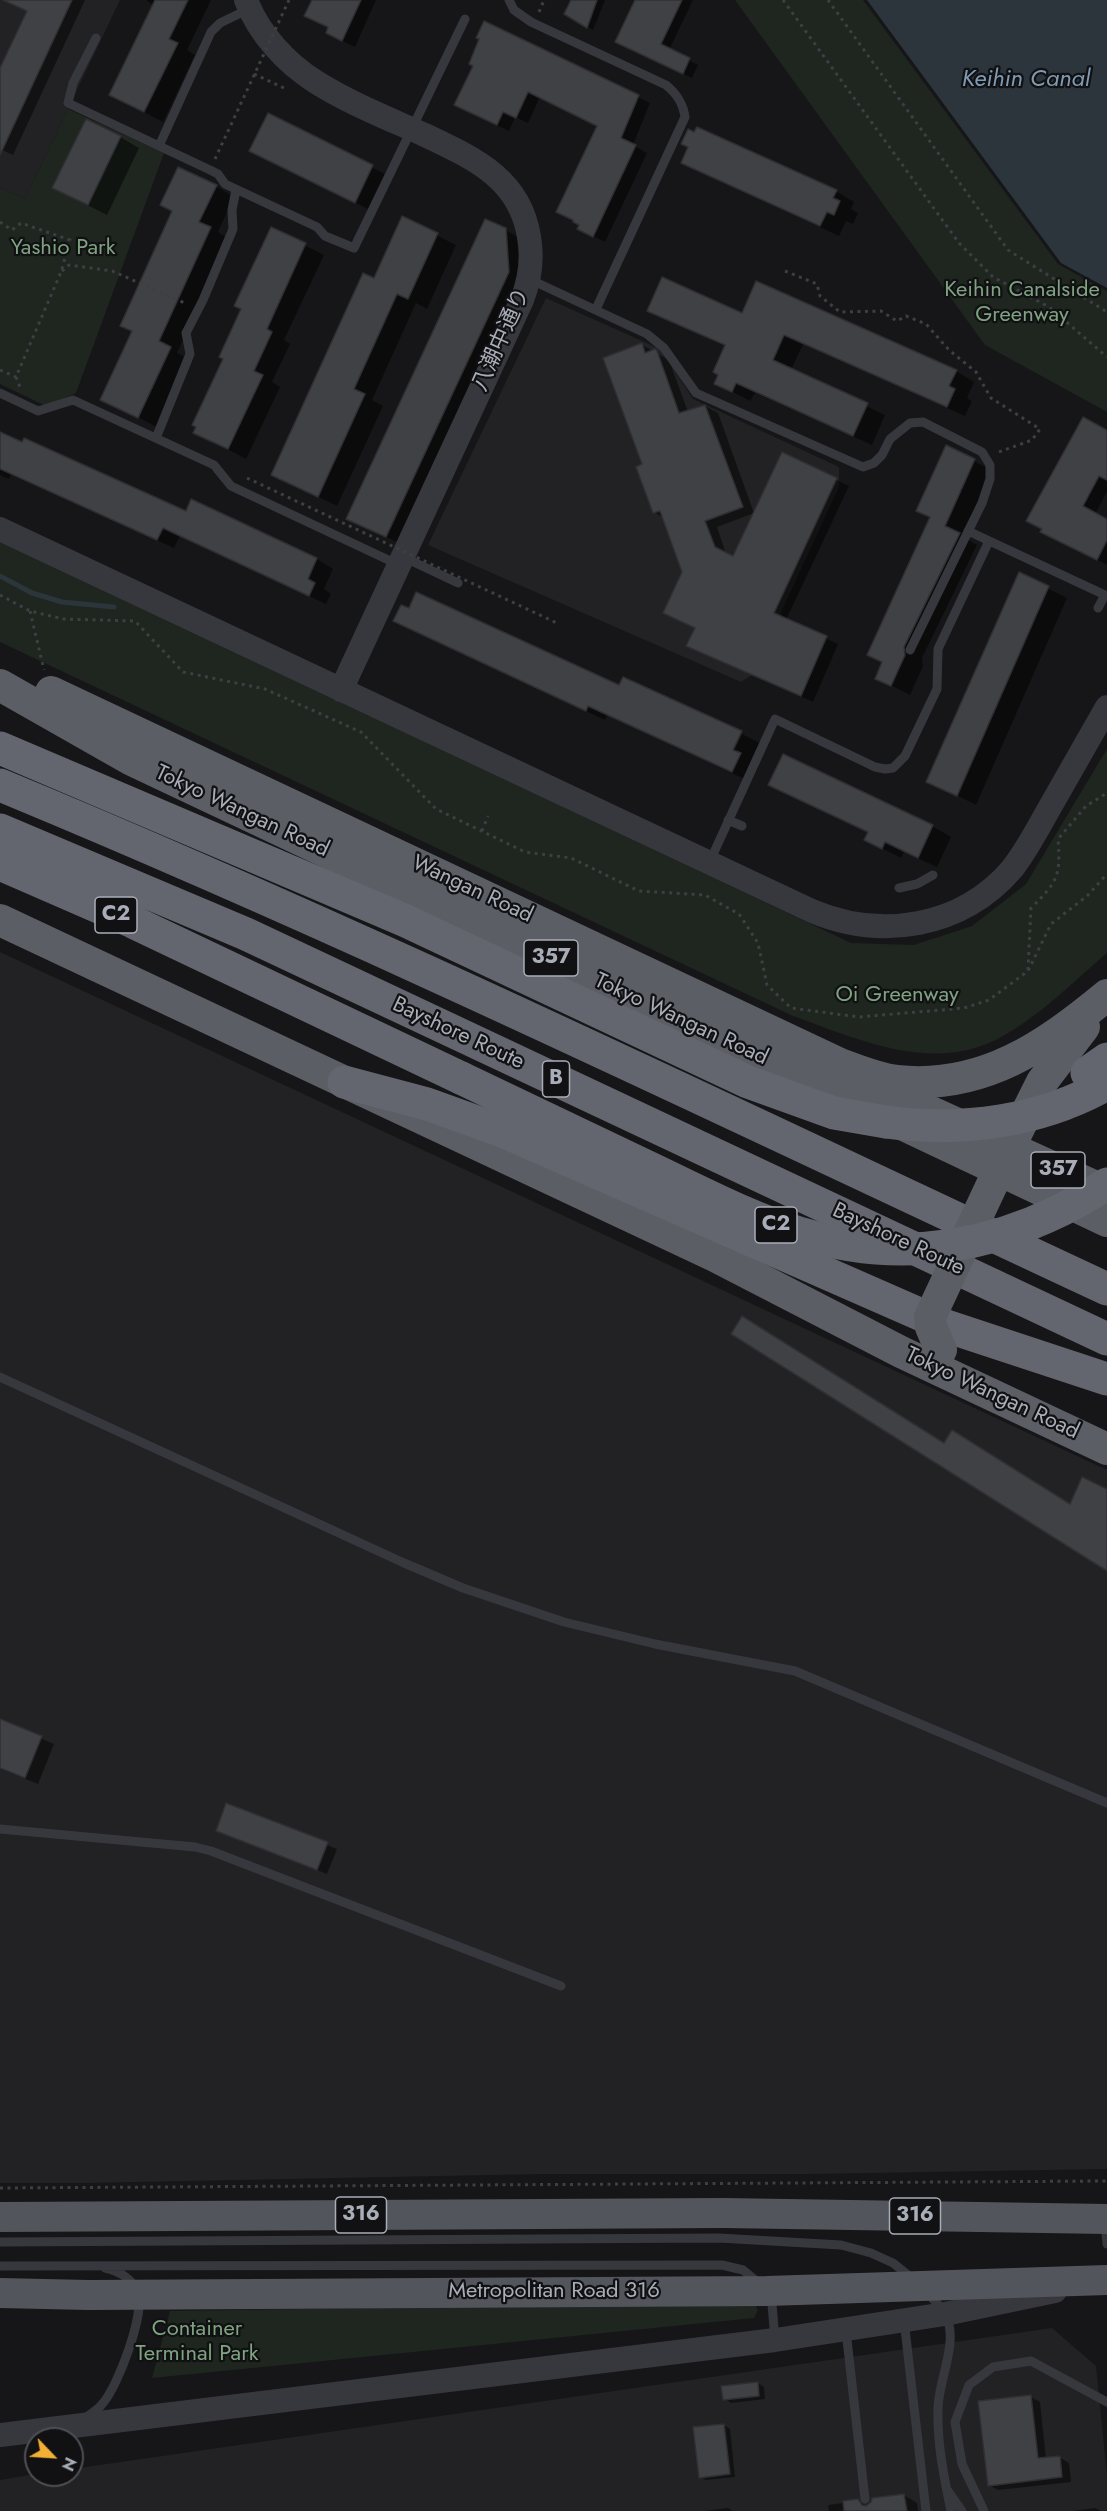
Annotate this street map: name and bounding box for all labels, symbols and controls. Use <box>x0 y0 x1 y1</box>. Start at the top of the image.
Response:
water label: Keihin Canal <box>962 66 1090 94</box>
park label: Yashio Park <box>11 236 115 262</box>
park label: Keihin Canalside Greenway <box>944 278 1100 330</box>
street label: 八潮中通り <box>468 284 536 396</box>
street label: Tokyo Wangan Road <box>151 760 333 864</box>
street label: Wangan Road <box>407 850 537 930</box>
road number: C2 <box>95 897 137 933</box>
road number: 357 <box>524 940 578 976</box>
street label: Tokyo Wangan Road <box>590 968 772 1072</box>
park label: Oi Greenway <box>835 983 959 1009</box>
street label: Bayshore Route <box>388 992 528 1076</box>
road number: B <box>542 1061 570 1097</box>
road number: 357 <box>1031 1152 1085 1188</box>
street label: Bayshore Route <box>828 1198 968 1282</box>
road number: C2 <box>755 1207 797 1243</box>
street label: Tokyo Wangan Road <box>901 1342 1083 1446</box>
road number: 316 <box>336 2197 386 2233</box>
road number: 316 <box>890 2198 940 2234</box>
street label: Metropolitan Road 316 <box>448 2279 660 2305</box>
park label: Container Terminal Park <box>136 2317 258 2368</box>
north arrow <box>24 2427 84 2487</box>
text: N <box>56 2453 82 2475</box>

